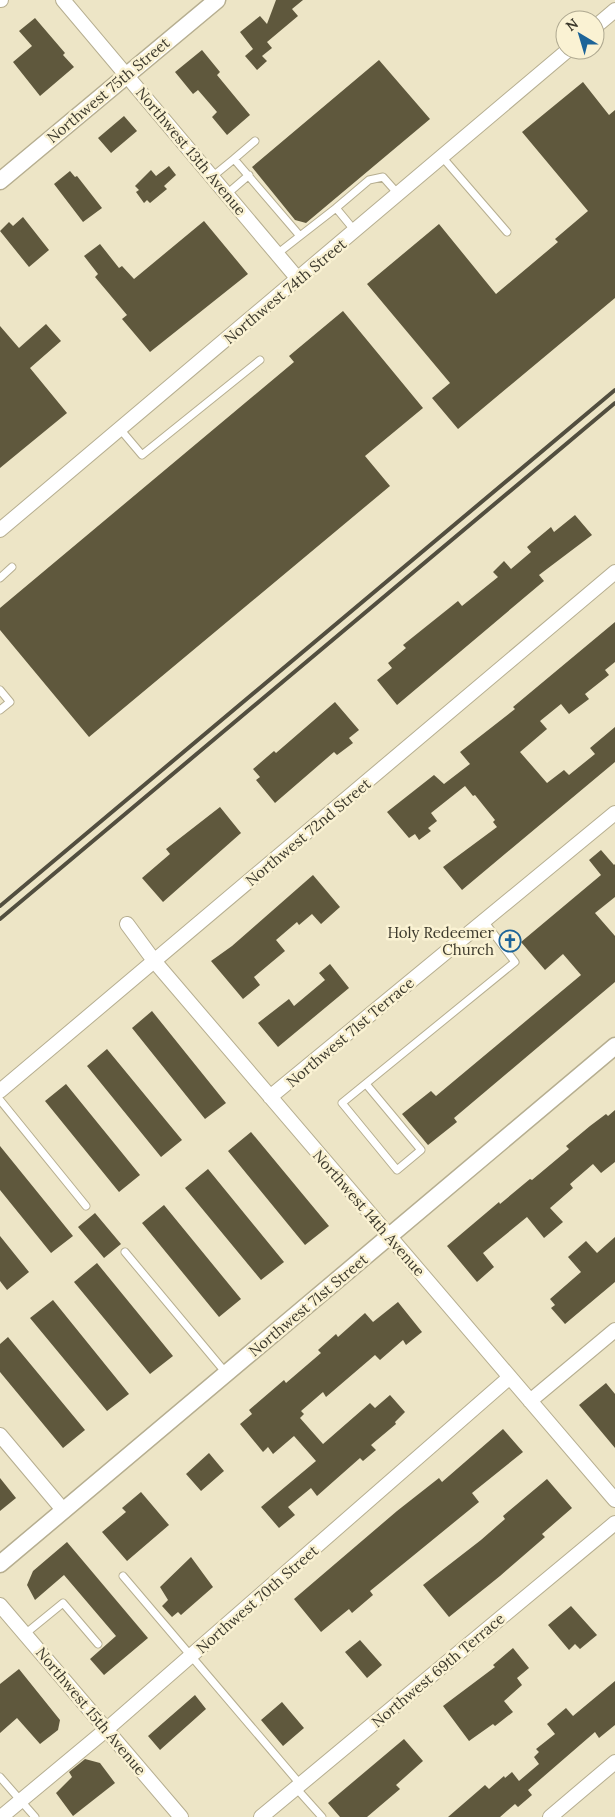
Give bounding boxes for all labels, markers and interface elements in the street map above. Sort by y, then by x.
north arrow [555,10,605,60]
text: N [562,14,582,35]
street label: Northwest 75th Street [43,33,173,147]
street label: Northwest 13th Avenue [132,83,250,219]
street label: Northwest 74th Street [220,234,350,348]
street label: Northwest 72nd Street [242,774,375,890]
place label: Holy Redeemer Church [387,923,495,959]
church icon: Holy Redeemer Church [498,929,522,953]
street label: Northwest 71st Terrace [282,973,418,1091]
street label: Northwest 14th Avenue [309,1146,429,1280]
street label: Northwest 71st Street [245,1250,372,1360]
street label: Northwest 70th Street [192,1541,322,1657]
street label: Northwest 69th Terrace [368,1609,508,1731]
street label: Northwest 15th Avenue [32,1643,150,1779]

